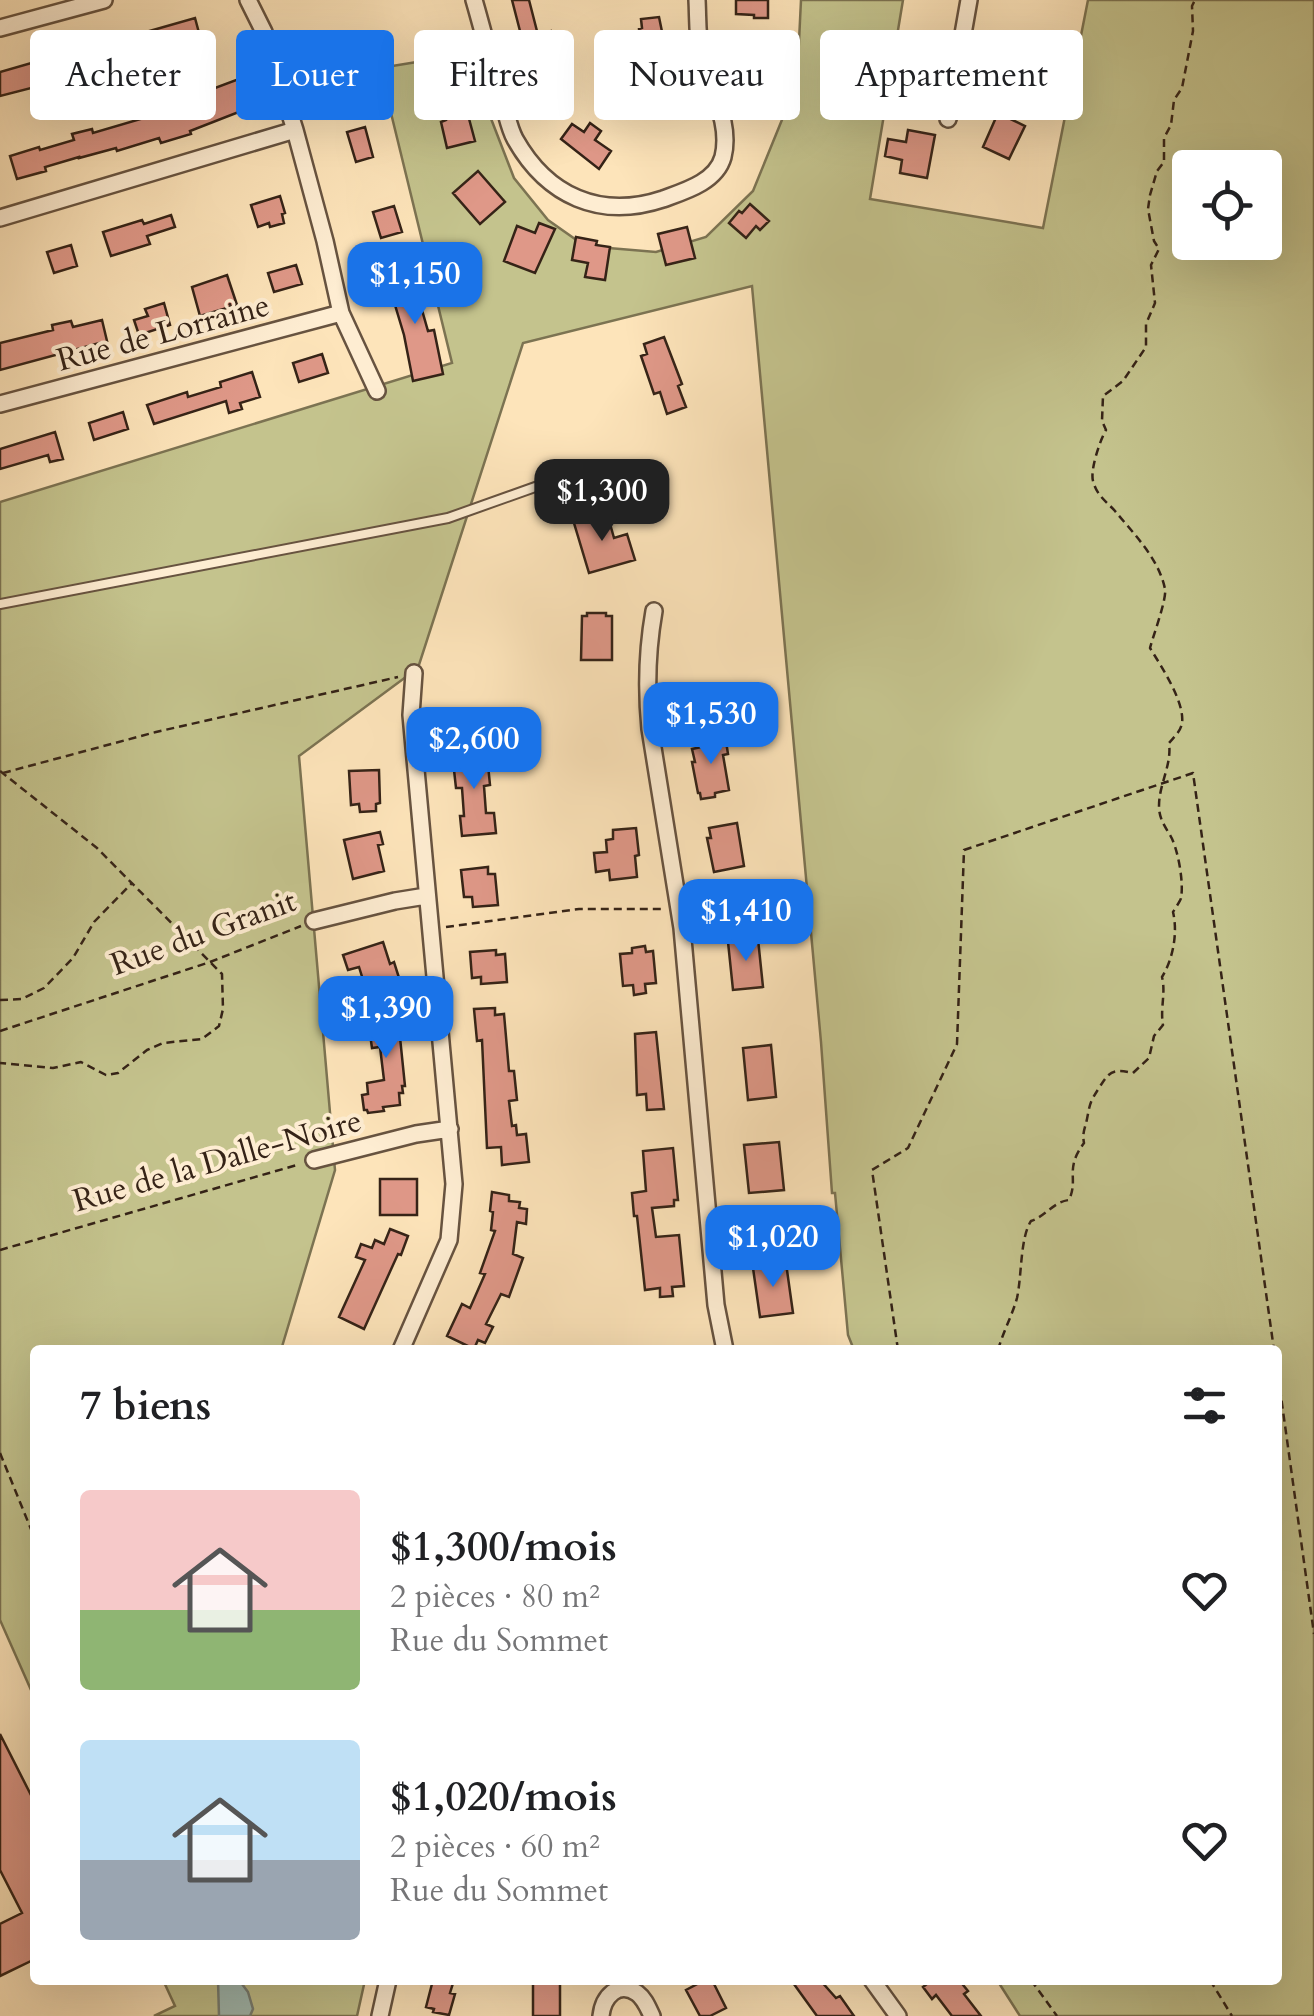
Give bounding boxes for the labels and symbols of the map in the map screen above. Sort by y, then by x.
pin: $1,150 [334,242,496,327]
street label: Rue de Lorraine [52,283,275,383]
pin: $1,300 [521,459,683,544]
pin: $1,530 [630,682,792,767]
pin: $2,600 [393,707,555,792]
street label: Rue du Granit [105,879,302,987]
pin: $1,410 [665,879,827,964]
pin: $1,390 [305,976,467,1061]
street label: Rue de la Dalle-Noire [68,1099,367,1223]
pin: $1,020 [692,1205,854,1290]

